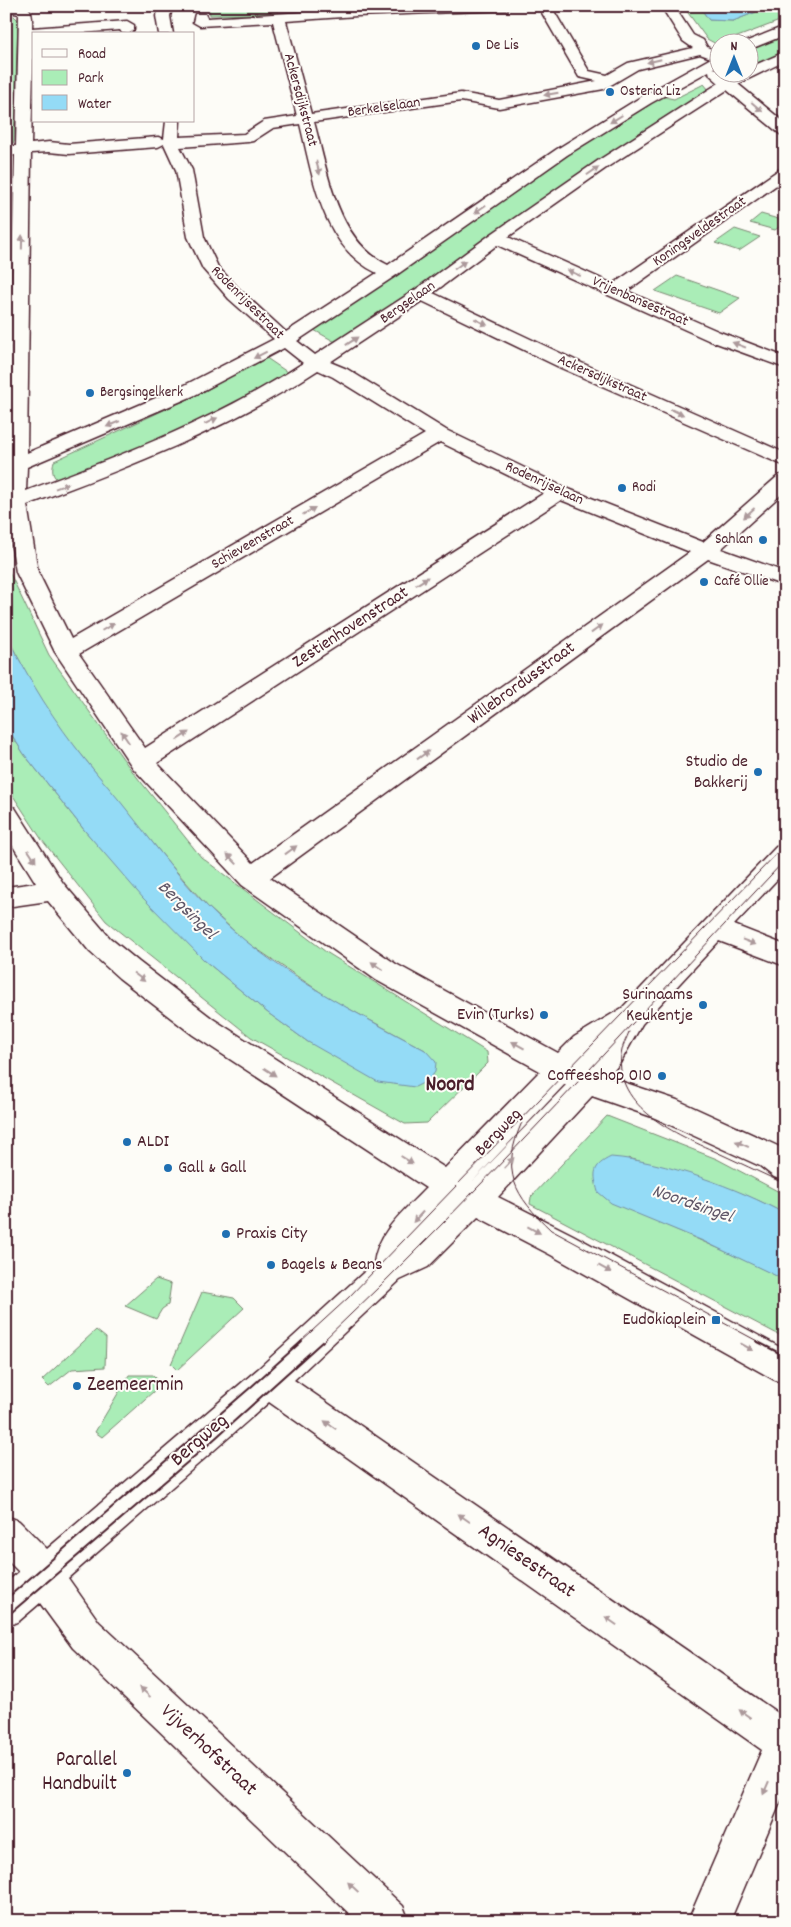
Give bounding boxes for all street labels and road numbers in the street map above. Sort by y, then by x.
street label: Ackersdijkstraat [277,51,323,150]
street label: Berkelselaan [346,92,422,124]
street label: Koningsveldestraat [649,191,752,273]
street label: Rodenrijsestraat [205,261,289,345]
street label: Vrijenbansestraat [588,271,692,333]
street label: Bergselaan [376,276,440,330]
street label: Ackersdijkstraat [554,349,651,409]
street label: Rodenrijselaan [501,456,587,512]
street label: Schieveenstraat [208,510,299,576]
street label: Zestienhovenstraat [288,581,414,675]
street label: Willebrordusstraat [463,636,581,732]
street label: Bergweg [470,1103,528,1163]
street label: Bergweg [164,1407,236,1475]
street label: Agniesestraat [471,1517,581,1607]
street label: Vijverhofstraat [153,1698,264,1804]

